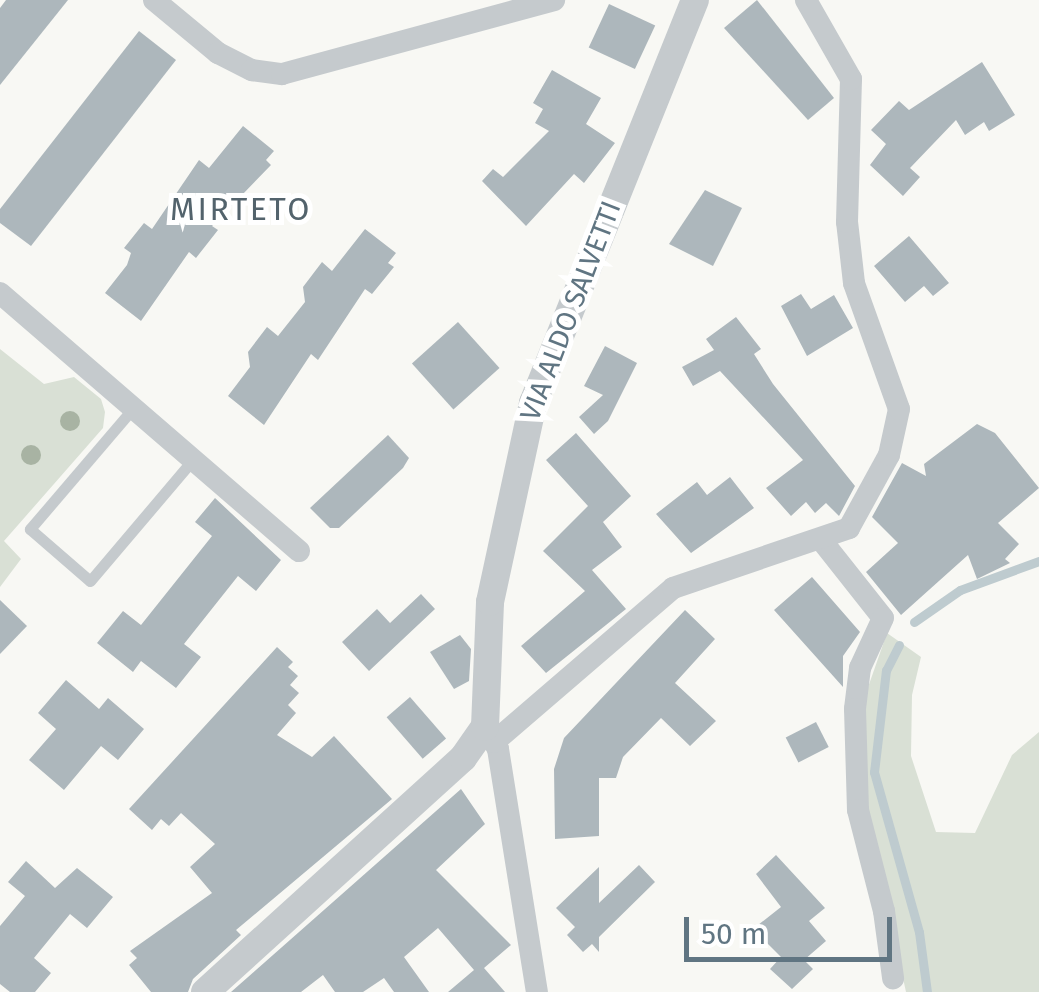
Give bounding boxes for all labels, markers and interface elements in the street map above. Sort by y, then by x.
district label: MIRTETO [170,190,312,228]
street label: VIA ALDO SALVETTI [514,196,628,426]
scale bar [689,897,896,959]
text: 50 m [701,916,766,952]

